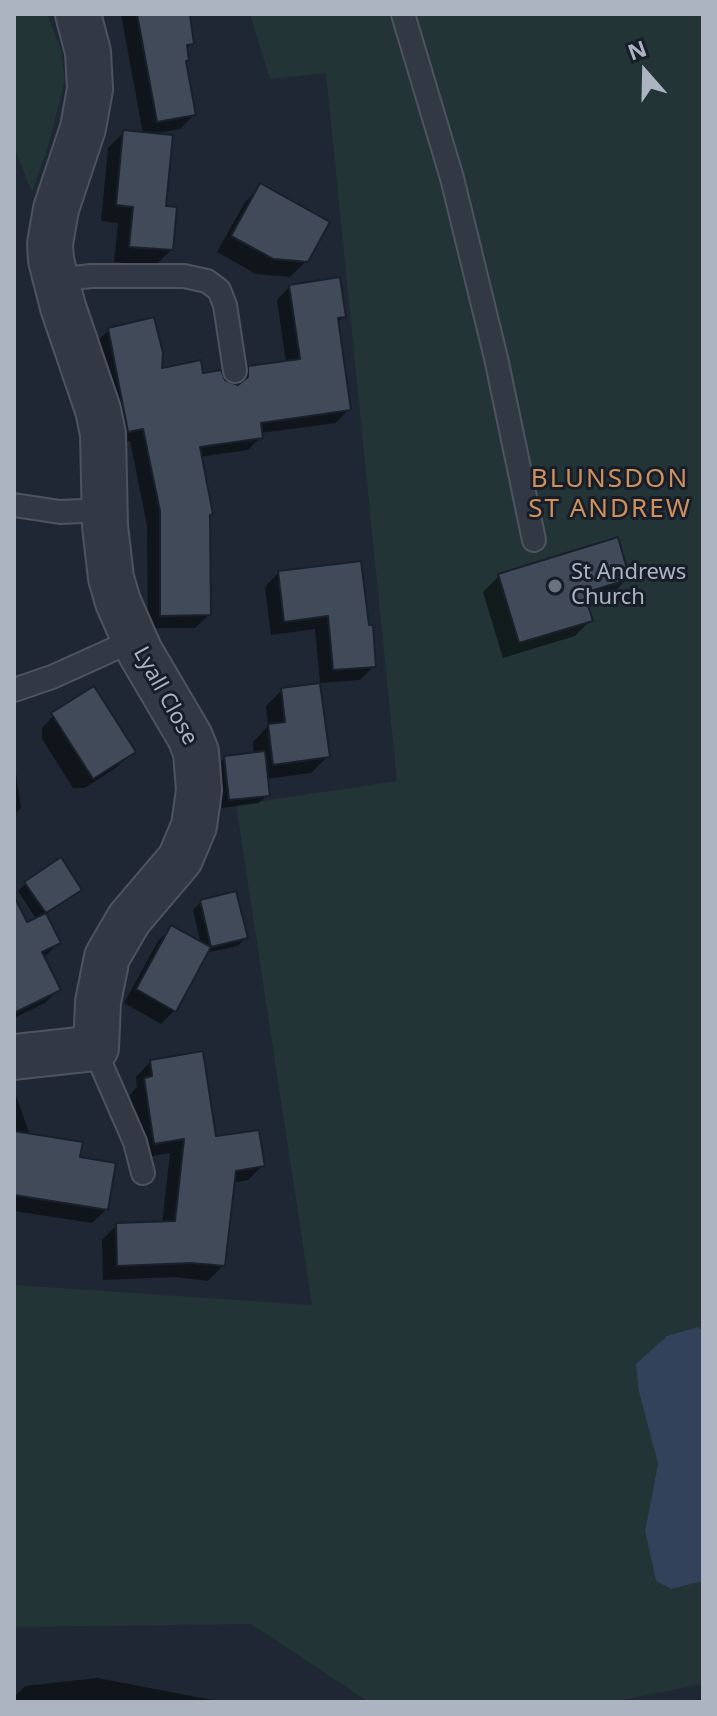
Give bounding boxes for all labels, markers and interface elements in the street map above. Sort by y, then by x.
north arrow [605,32,685,112]
text: N [623,32,650,67]
district label: BLUNSDON ST ANDREW [528,464,692,526]
place label: St Andrews Church [571,560,686,612]
marker: St Andrews Church [546,577,564,595]
street label: Lyall Close [127,642,203,750]

